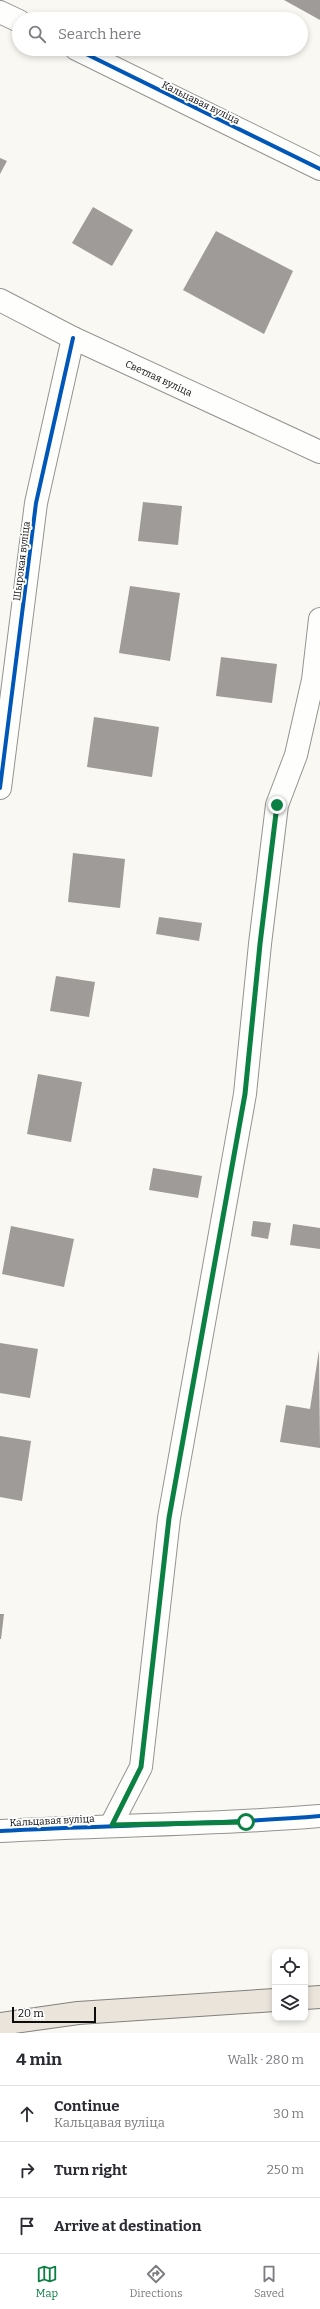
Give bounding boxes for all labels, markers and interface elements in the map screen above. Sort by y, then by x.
search box [12,12,308,56]
icon: search [26,23,48,45]
text: Search here [58,25,141,43]
street label: Кальцавая вуліца [160,79,242,127]
street label: Светлая вуліца [123,358,194,399]
street label: Шырокая вуліца [11,520,33,602]
route end [268,796,286,814]
street label: Кальцавая вуліца [9,1813,95,1829]
route start [237,1813,255,1831]
map controls [272,1949,308,2021]
button: locate [272,1949,308,1985]
button: layers [272,1985,308,2021]
scale bar [12,2005,96,2024]
text: 20 m [18,2007,44,2020]
text: 4 min [16,2049,62,2070]
text: Walk · 280 m [227,2052,304,2067]
text: Continue [54,2097,120,2115]
icon: ahead [16,2103,38,2125]
text: 30 m [273,2106,304,2121]
text: Кальцавая вуліца [54,2115,165,2130]
icon: right [16,2159,38,2181]
text: Turn right [54,2161,127,2179]
text: 250 m [267,2162,304,2177]
icon: arrive [16,2215,38,2237]
text: Arrive at destination [54,2217,201,2235]
tab: Map [36,2263,58,2300]
tab: Directions [130,2263,182,2300]
tab: Saved [254,2263,284,2300]

